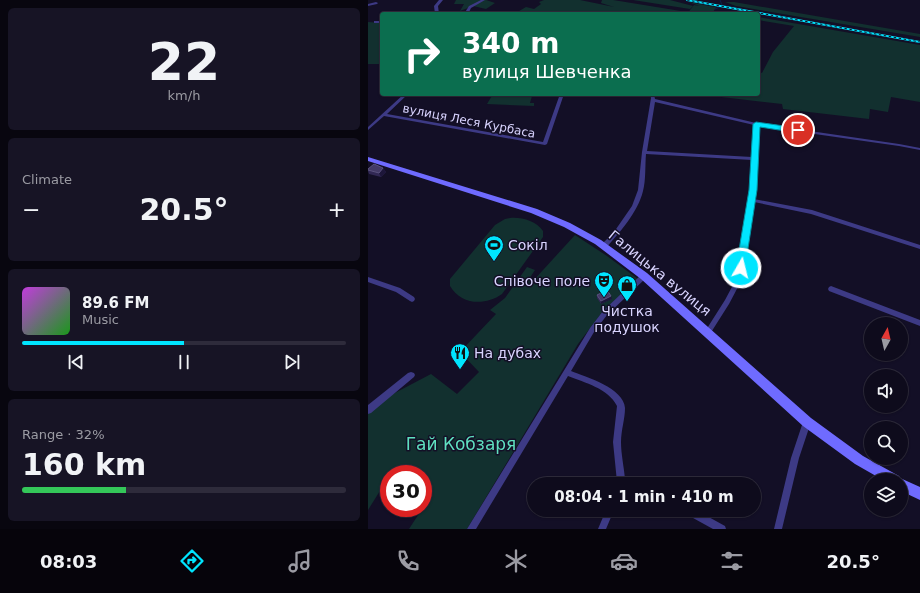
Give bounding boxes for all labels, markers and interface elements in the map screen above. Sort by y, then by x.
text: 340 m [462,27,559,60]
icon: right [396,28,448,80]
text: 22 [148,32,220,92]
text: вулиця Шевченка [462,61,632,82]
text: km/h [168,88,200,103]
street label: вулиця Леся Курбаса [401,101,537,141]
pin [781,113,815,147]
icon: arrive [787,119,809,141]
text: Climate [22,172,72,187]
text: 20.5° [139,192,229,227]
text: − [22,197,40,222]
text: + [328,197,346,222]
street label: Галицька вулиця [606,227,714,319]
sports icon: Сокіл [483,234,505,262]
place label: Сокіл [508,237,548,253]
position arrow [720,247,762,289]
theatre icon: Співоче поле [593,270,615,298]
place label: Співоче поле [494,273,590,289]
shop icon: Чистка подушок [616,274,638,302]
text: 89.6 FM [82,294,149,312]
place label: Чистка подушок [594,303,660,335]
text: Music [82,312,119,327]
north arrow [864,317,908,361]
map controls [864,317,908,517]
restaurant icon: На дубах [449,342,471,370]
place label: На дубах [474,345,541,361]
icon: previous [65,351,87,373]
icon: pause [173,351,195,373]
icon: next [281,351,303,373]
button: sound [864,369,908,413]
button: search [864,421,908,465]
text: Range · 32% [22,427,105,442]
park label: Гай Кобзаря [406,434,516,454]
text: 160 km [22,447,146,482]
speed limit sign: 30 [380,465,432,517]
button: layers [864,473,908,517]
text: 08:04 · 1 min · 410 m [554,488,734,506]
icon: directions [178,547,206,575]
icon: music [286,547,314,575]
icon: phone [394,547,422,575]
icon: climate [502,547,530,575]
icon: car [610,547,638,575]
icon: filters [718,547,746,575]
text: 08:03 [40,551,97,572]
text: 20.5° [826,551,880,572]

